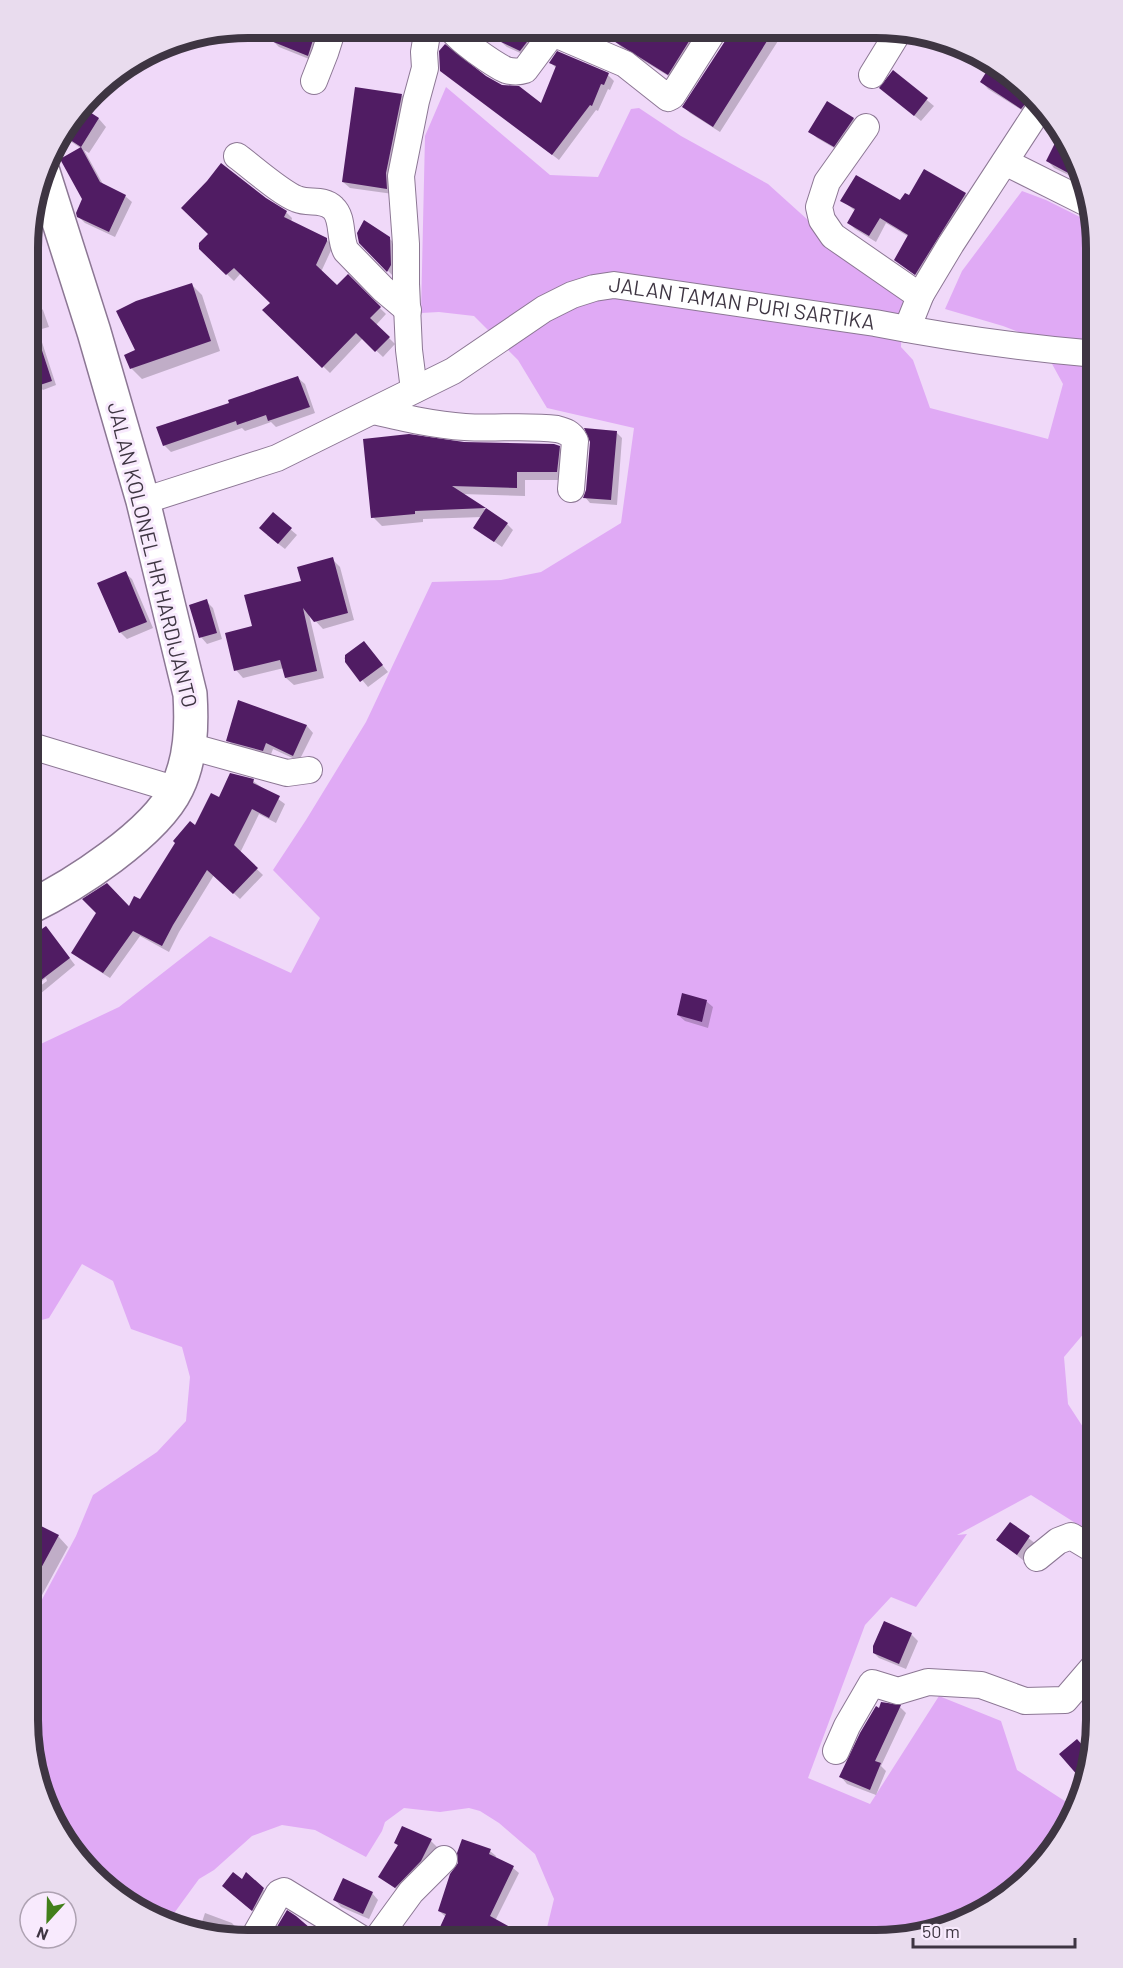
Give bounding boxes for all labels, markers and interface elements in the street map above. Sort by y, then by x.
street label: JALAN TAMAN PURI SARTIKA [607,270,877,334]
street label: JALAN KOLONEL HR HARDIJANTO [103,399,204,710]
north arrow [18,1890,78,1950]
scale bar [913,1911,1075,1949]
text: 50 m [922,1920,960,1942]
text: N [34,1924,51,1945]

